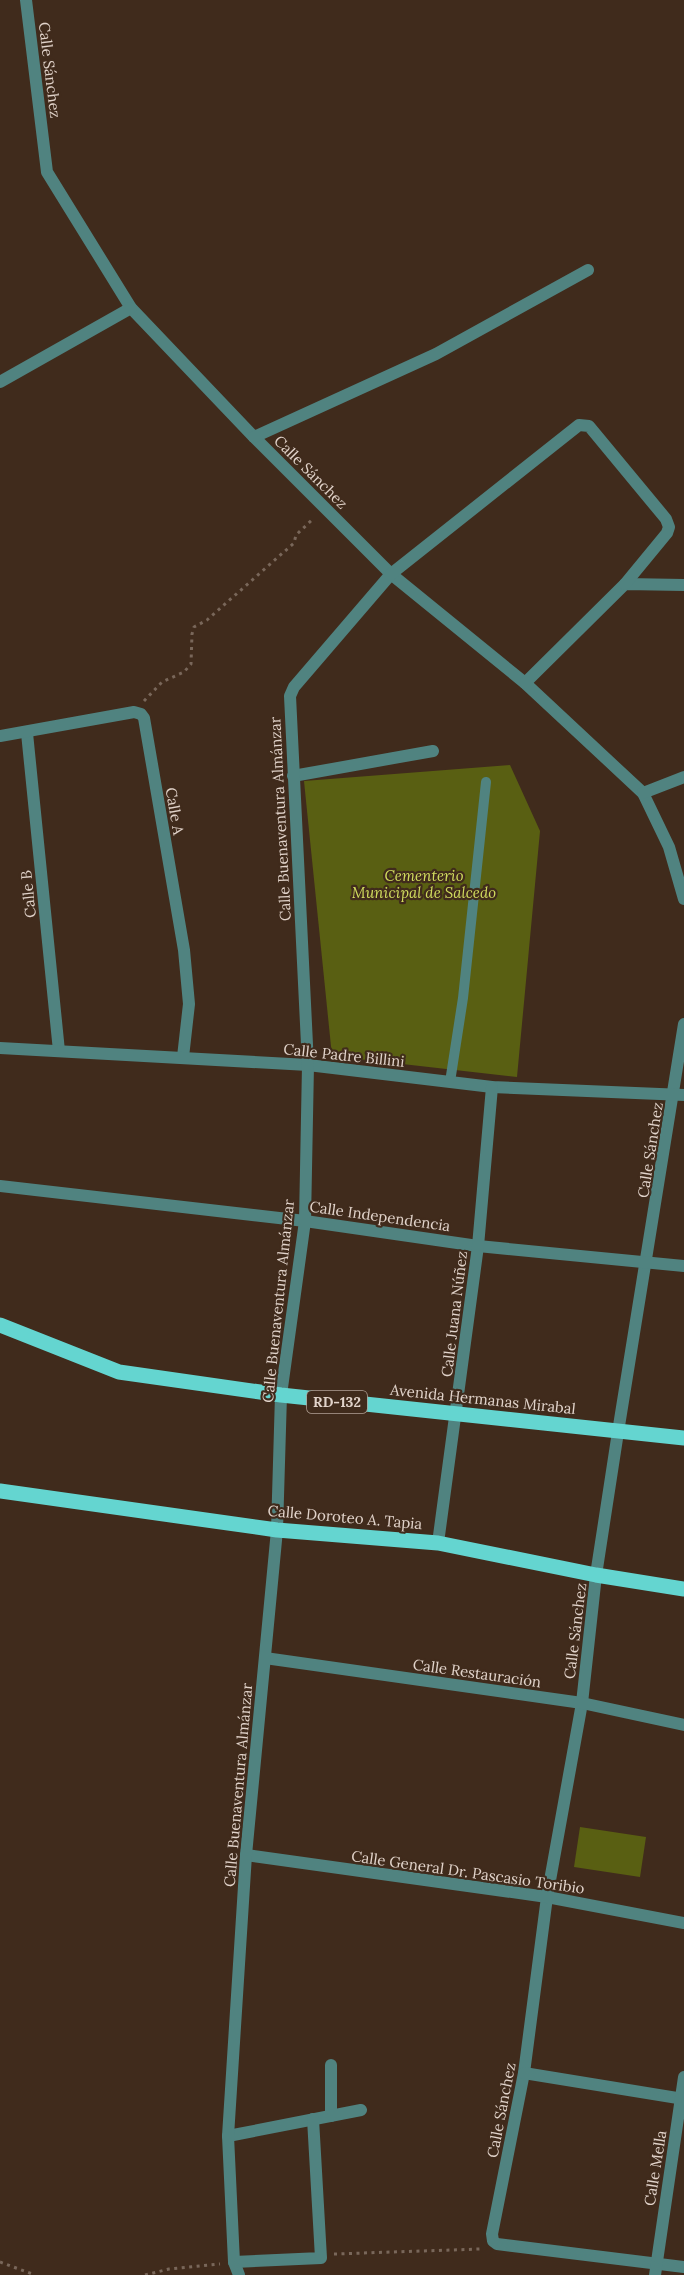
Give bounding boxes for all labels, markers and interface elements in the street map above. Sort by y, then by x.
street label: Calle Sánchez [35,21,65,119]
street label: Calle Sánchez [270,431,352,513]
street label: Calle Buenaventura Almánzar [265,716,295,922]
street label: Calle A [161,786,189,837]
park label: Cementerio Municipal de Salcedo [352,866,496,902]
street label: Calle B [16,869,40,919]
street label: Calle Padre Billini [282,1039,406,1071]
street label: Calle Sánchez [633,1101,667,1199]
street label: Calle Independencia [308,1197,452,1235]
street label: Calle Buenaventura Almánzar [258,1198,298,1404]
street label: Calle Juana Núñez [437,1250,471,1378]
street label: Avenida Hermanas Mirabal [388,1380,577,1418]
road number: RD-132 [307,1391,367,1413]
street label: Calle Doroteo A. Tapia [267,1501,423,1533]
street label: Calle Sánchez [560,1582,590,1680]
street label: Calle Restauración [412,1655,542,1691]
street label: Calle Buenaventura Almánzar [220,1682,256,1888]
street label: Calle General Dr. Pascasio Toribio [350,1846,586,1898]
street label: Calle Sánchez [482,2061,520,2159]
street label: Calle Mella [640,2129,670,2207]

